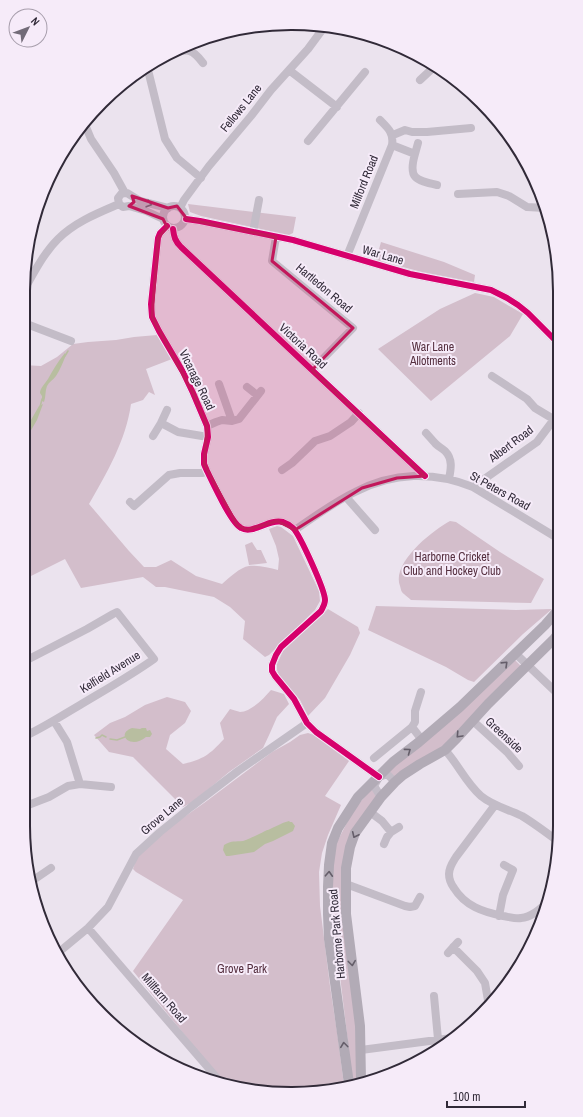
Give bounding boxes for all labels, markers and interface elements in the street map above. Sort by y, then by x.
north arrow [8,8,48,48]
text: N [28,14,43,28]
street label: Fellows Lane [217,81,265,135]
street label: Milford Road [346,153,382,211]
one-way arrow [146,199,153,208]
street label: War Lane [360,241,406,269]
street label: Hartledon Road [292,260,356,316]
street label: Victoria Road [276,320,330,372]
park label: War Lane Allotments [409,339,456,369]
street label: Vicarage Road [175,347,219,413]
street label: Albert Road [485,422,537,467]
street label: St Peters Road [467,468,533,514]
park label: Harborne Cricket Club and Hockey Club [403,549,501,579]
street label: Kelfield Avenue [77,647,143,697]
one-way arrow [500,662,507,669]
street label: Greenside [482,713,526,757]
one-way arrow [457,731,464,738]
one-way arrow [403,749,410,756]
street label: Grove Lane [137,793,187,839]
one-way arrow [352,831,360,839]
one-way arrow [324,871,333,878]
street label: Harborne Park Road [325,888,349,980]
one-way arrow [347,960,356,966]
park label: Grove Park [217,961,267,977]
street label: Millfarm Road [138,970,190,1026]
one-way arrow [340,1042,349,1048]
scale bar [447,1083,525,1109]
text: 100 m [453,1089,480,1105]

